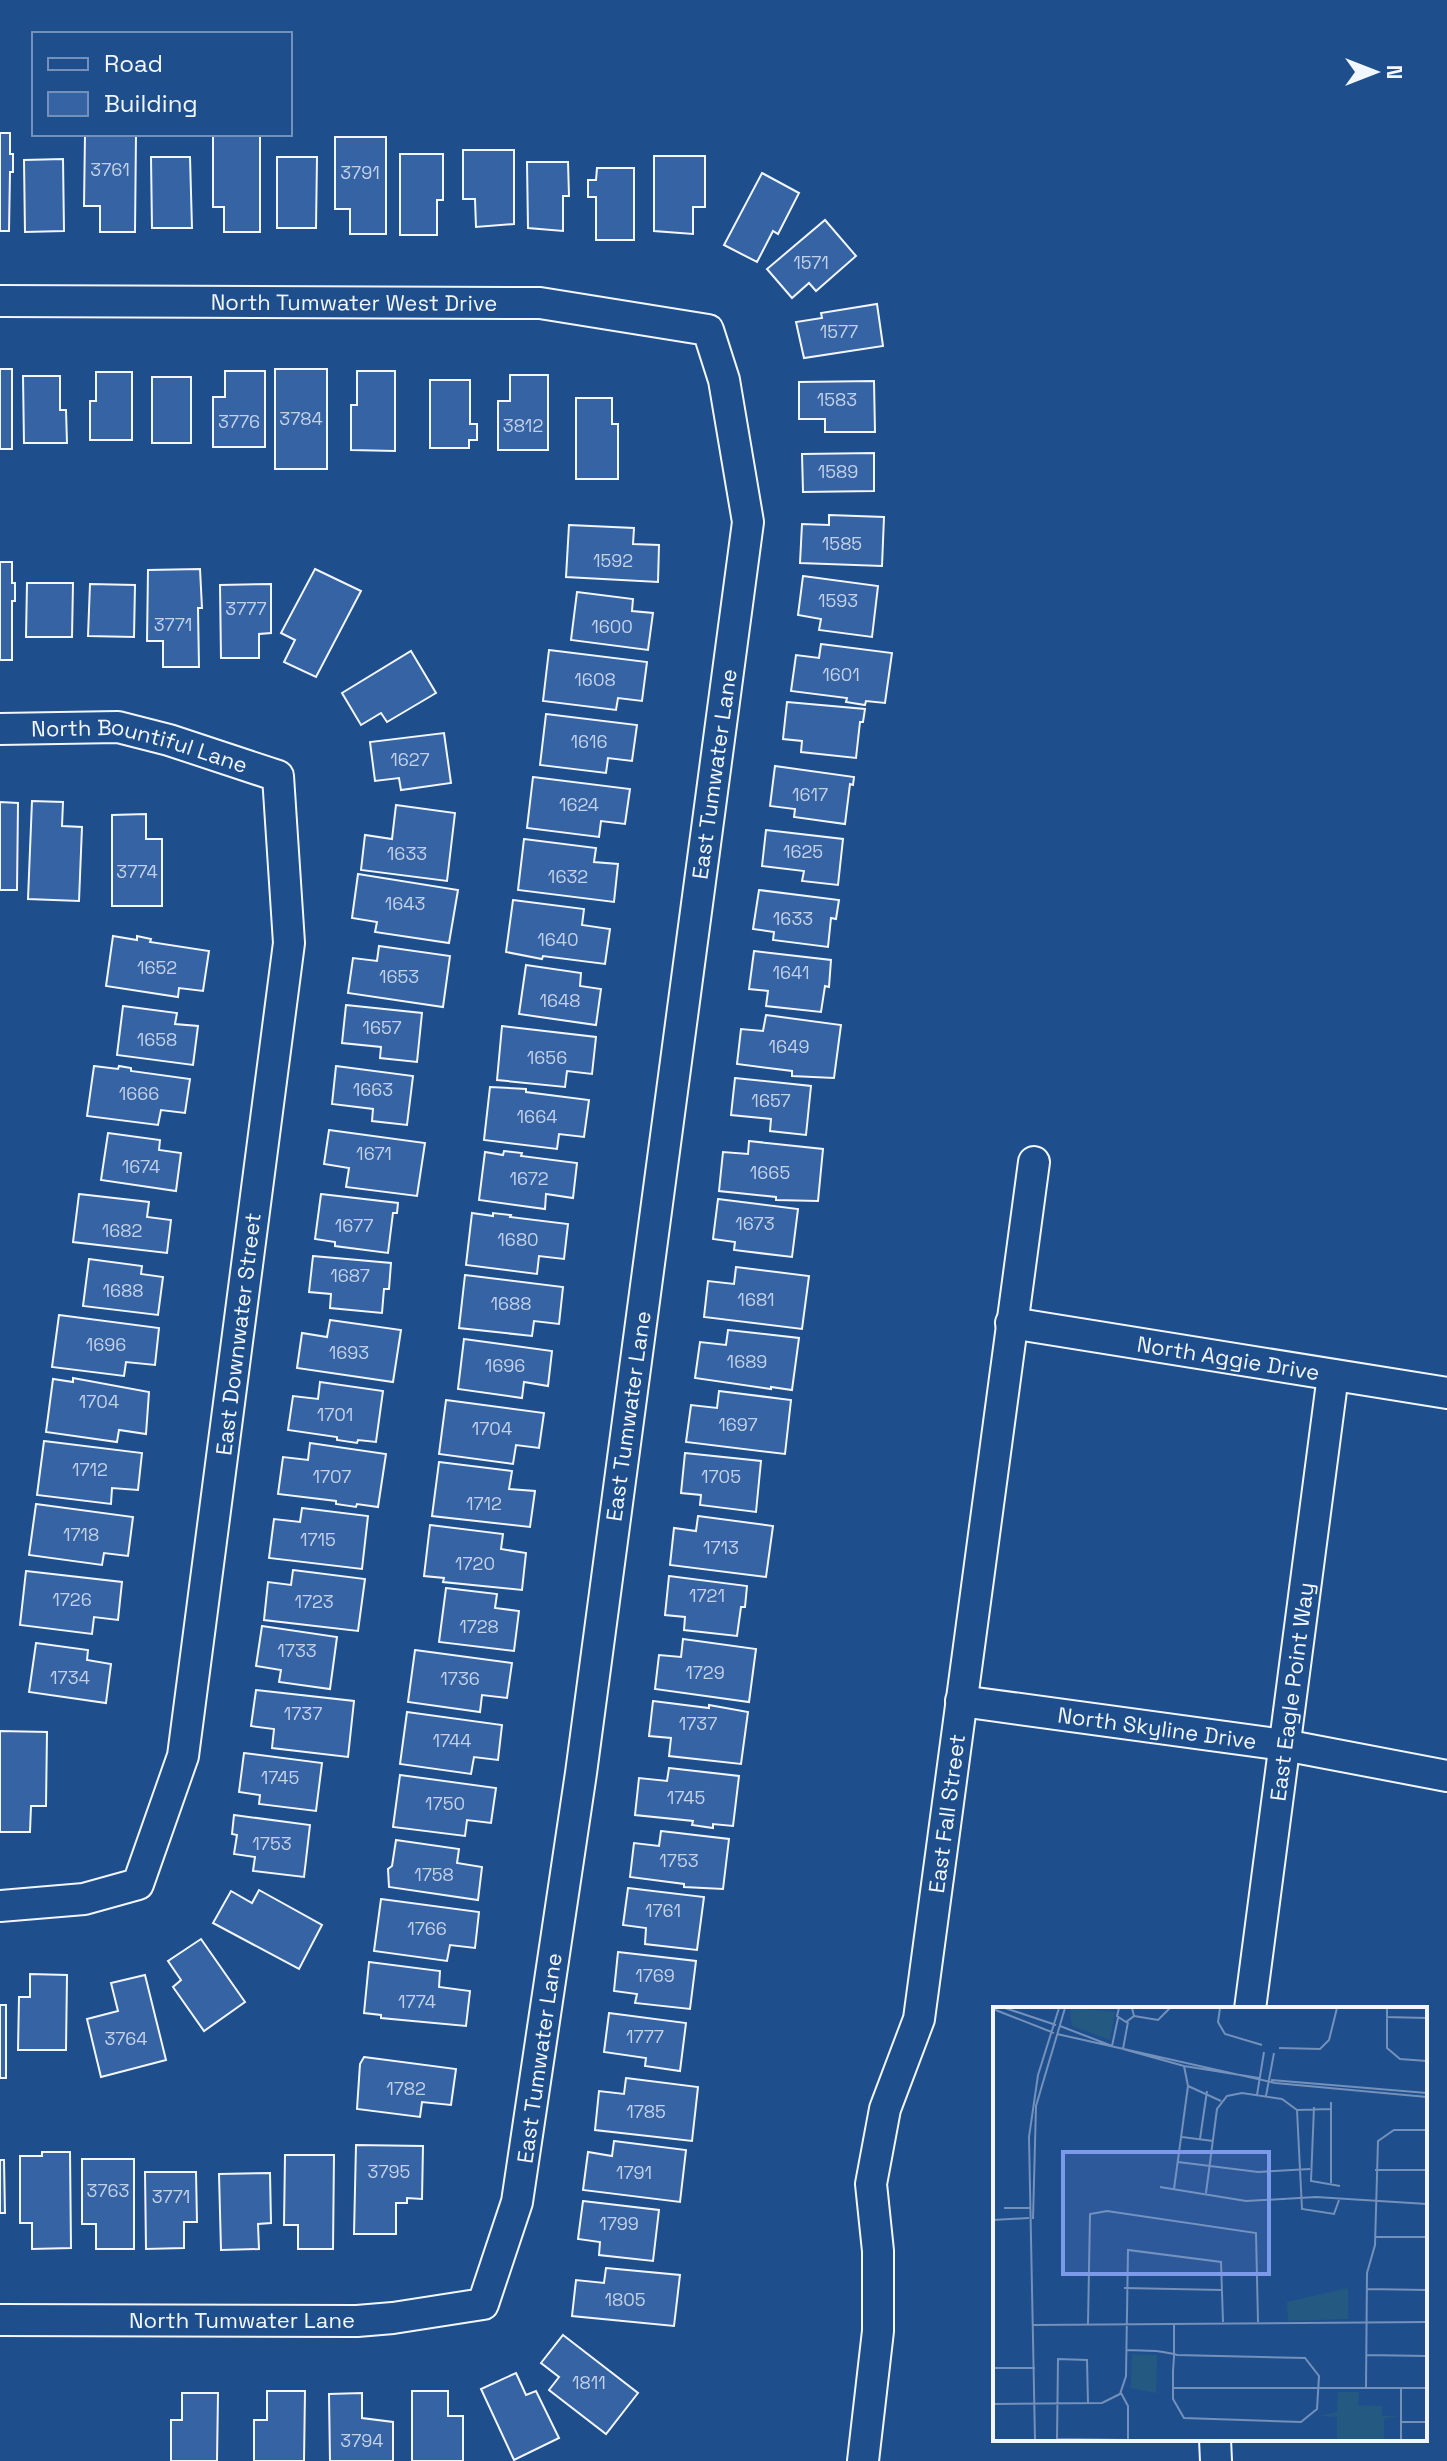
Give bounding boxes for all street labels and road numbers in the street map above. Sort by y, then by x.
street label: North Tumwater West Drive [211,288,497,317]
street label: East Tumwater Lane [685,667,743,881]
street label: North Bountiful Lane [31,712,251,779]
street label: East Downwater Street [209,1211,267,1457]
street label: East Tumwater Lane [599,1309,657,1523]
street label: North Aggie Drive [1135,1329,1321,1386]
street label: East Eagle Point Way [1263,1581,1320,1803]
street label: North Skyline Drive [1056,1700,1258,1755]
street label: East Fall Street [922,1732,971,1895]
street label: East Tumwater Lane [510,1951,568,2165]
street label: North Tumwater Lane [129,2306,355,2334]

